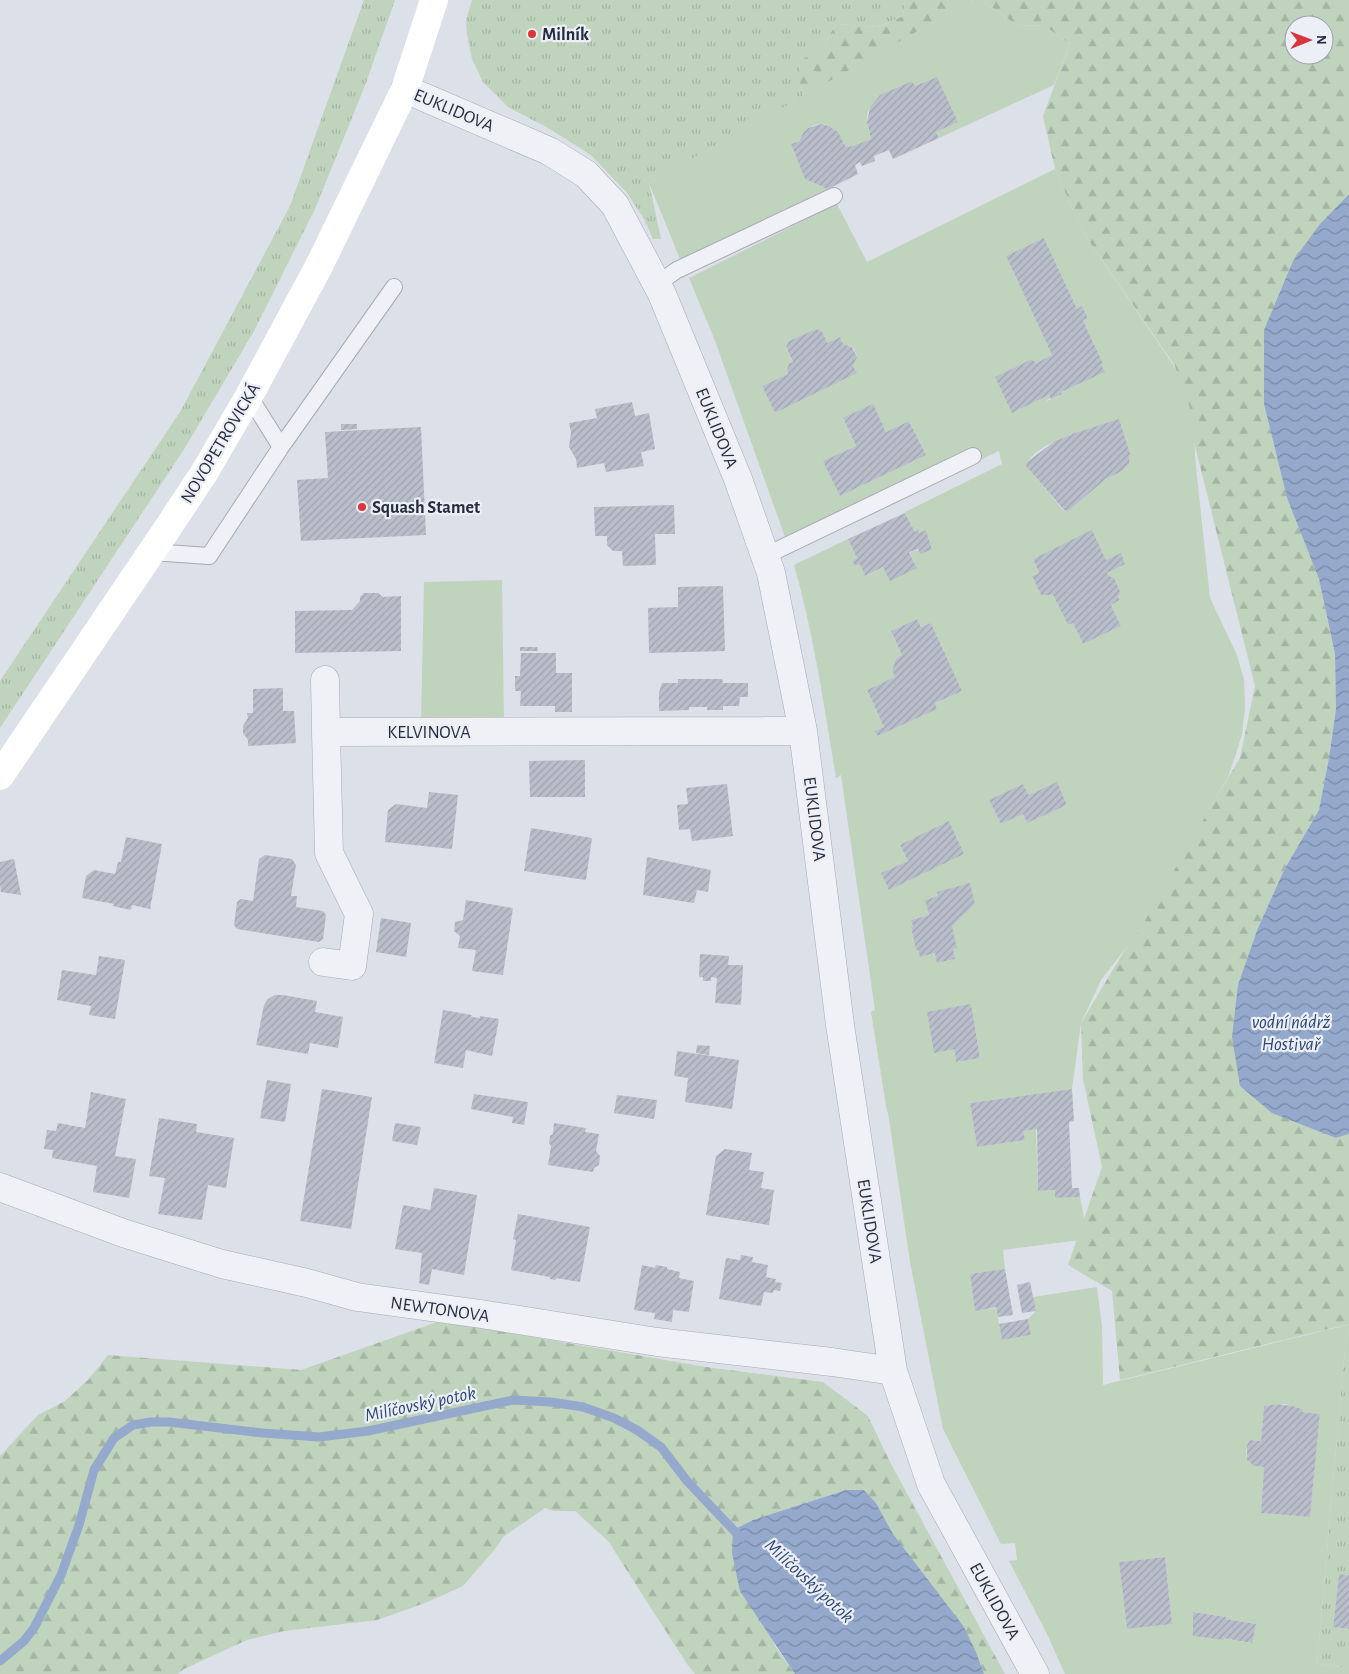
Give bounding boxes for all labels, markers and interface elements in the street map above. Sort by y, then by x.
north arrow [1284,15,1334,65]
place label: Milník [542,26,589,44]
marker: Milník [526,28,538,40]
text: N [1314,35,1328,45]
street label: EUKLIDOVA [411,86,497,136]
street label: NOVOPETROVICKÁ [175,378,264,507]
street label: EUKLIDOVA [692,386,741,472]
place label: Squash Stamet [372,499,480,517]
marker: Squash Stamet [356,501,368,513]
street label: KELVINOVA [387,724,471,742]
street label: EUKLIDOVA [800,776,828,863]
water label: vodní nádrž Hostivař [1252,1013,1331,1054]
street label: EUKLIDOVA [853,1178,885,1265]
street label: NEWTONOVA [389,1294,491,1326]
water label: Milíčovský potok [363,1383,478,1426]
water label: Milíčovský potok [761,1536,857,1627]
street label: EUKLIDOVA [966,1560,1023,1644]

